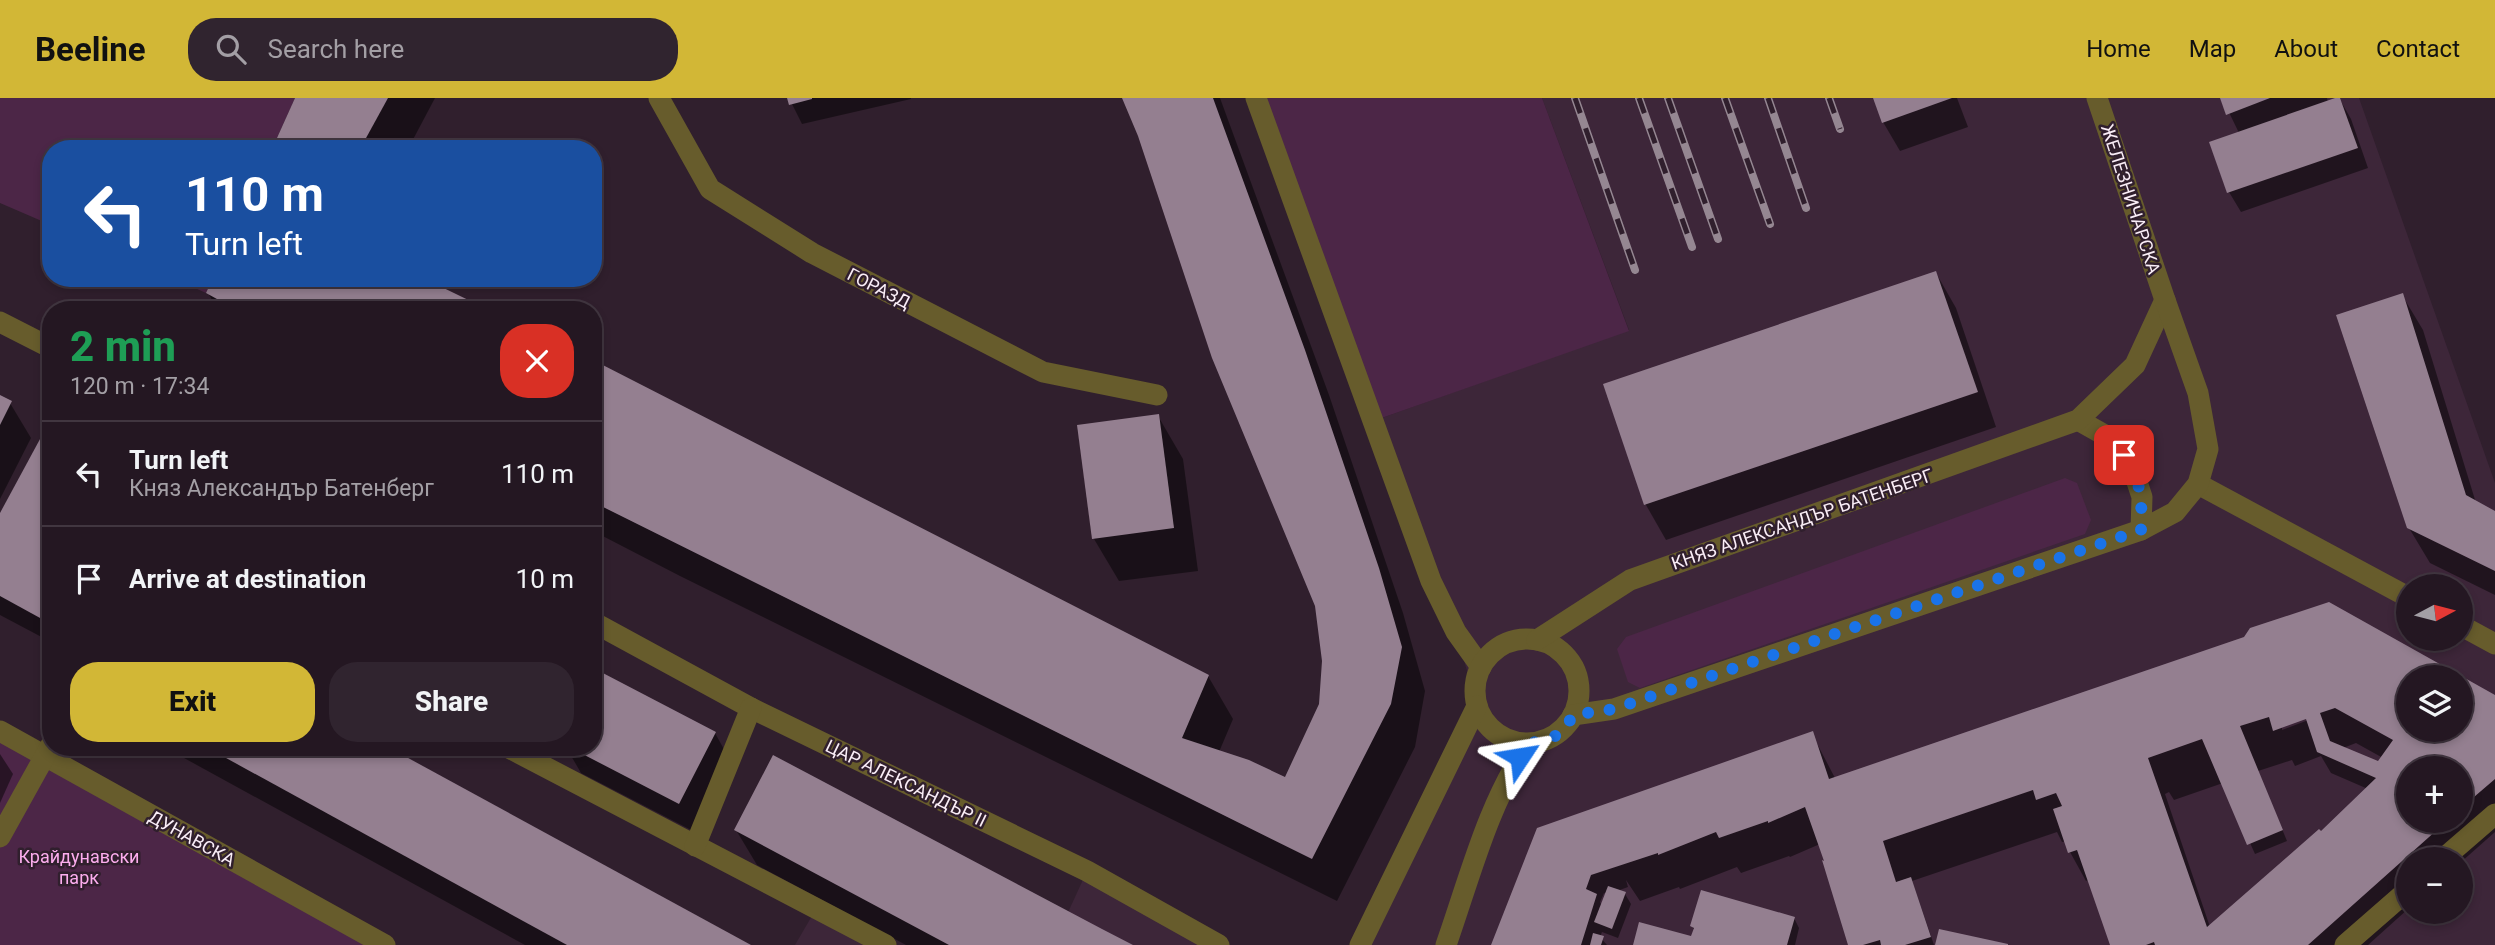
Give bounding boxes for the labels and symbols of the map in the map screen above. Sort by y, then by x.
street label: ЖЕЛЕЗНИЧАРСКА [2097,121,2165,277]
street label: ГОРАЗД [844,263,914,313]
pin [2094,425,2154,485]
street label: КНЯЗ АЛЕКСАНДЪР БАТЕНБЕРГ [1668,464,1936,574]
north arrow [2396,574,2473,651]
position arrow [1483,720,1557,794]
street label: ЦАР АЛЕКСАНДЪР II [822,735,990,831]
street label: ДУНАВСКА [145,806,239,871]
park label: Крайдунавски парк [18,846,140,888]

